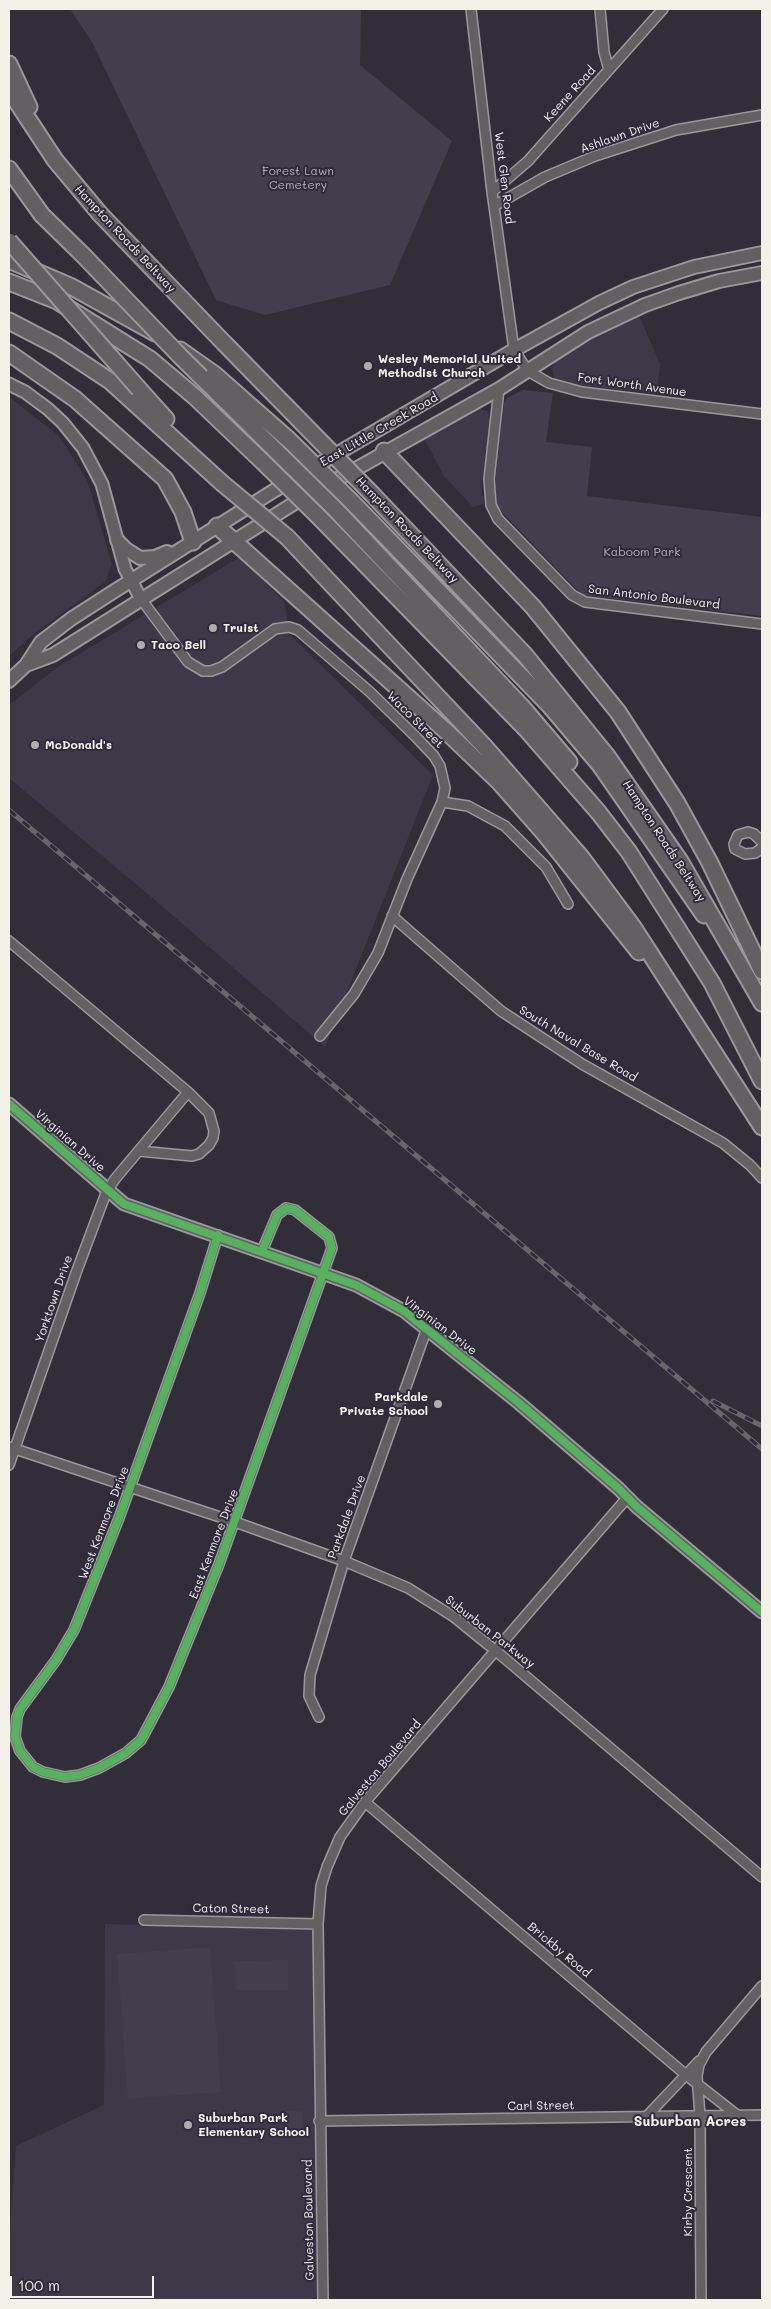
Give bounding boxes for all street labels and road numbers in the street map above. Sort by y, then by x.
street label: Keene Road [541,63,599,125]
street label: Ashlawn Drive [578,116,662,156]
street label: West Glen Road [491,131,517,225]
street label: Hampton Roads Beltway [71,182,179,296]
street label: Fort Worth Avenue [577,370,687,400]
street label: East Little Creek Road [318,390,440,470]
street label: Hampton Roads Beltway [353,474,461,586]
street label: San Antonio Boulevard [587,582,721,612]
street label: Waco Street [384,689,446,751]
street label: Hampton Roads Beltway [619,778,709,904]
street label: South Naval Base Road [516,1003,640,1085]
street label: Virginian Drive [32,1107,108,1175]
street label: Yorktown Drive [32,1254,76,1344]
street label: Virginian Drive [401,1294,479,1358]
street label: West Kenmore Drive [76,1464,132,1582]
street label: Parkdale Drive [325,1473,369,1561]
street label: East Kenmore Drive [186,1487,242,1601]
street label: Suburban Parkway [442,1593,538,1671]
street label: Galveston Boulevard [336,1717,424,1819]
street label: Caton Street [192,1901,270,1917]
street label: Brickby Road [524,1919,594,1981]
street label: Carl Street [507,2098,575,2114]
street label: Kirby Crescent [681,2148,695,2236]
street label: Galveston Boulevard [301,2159,317,2281]

